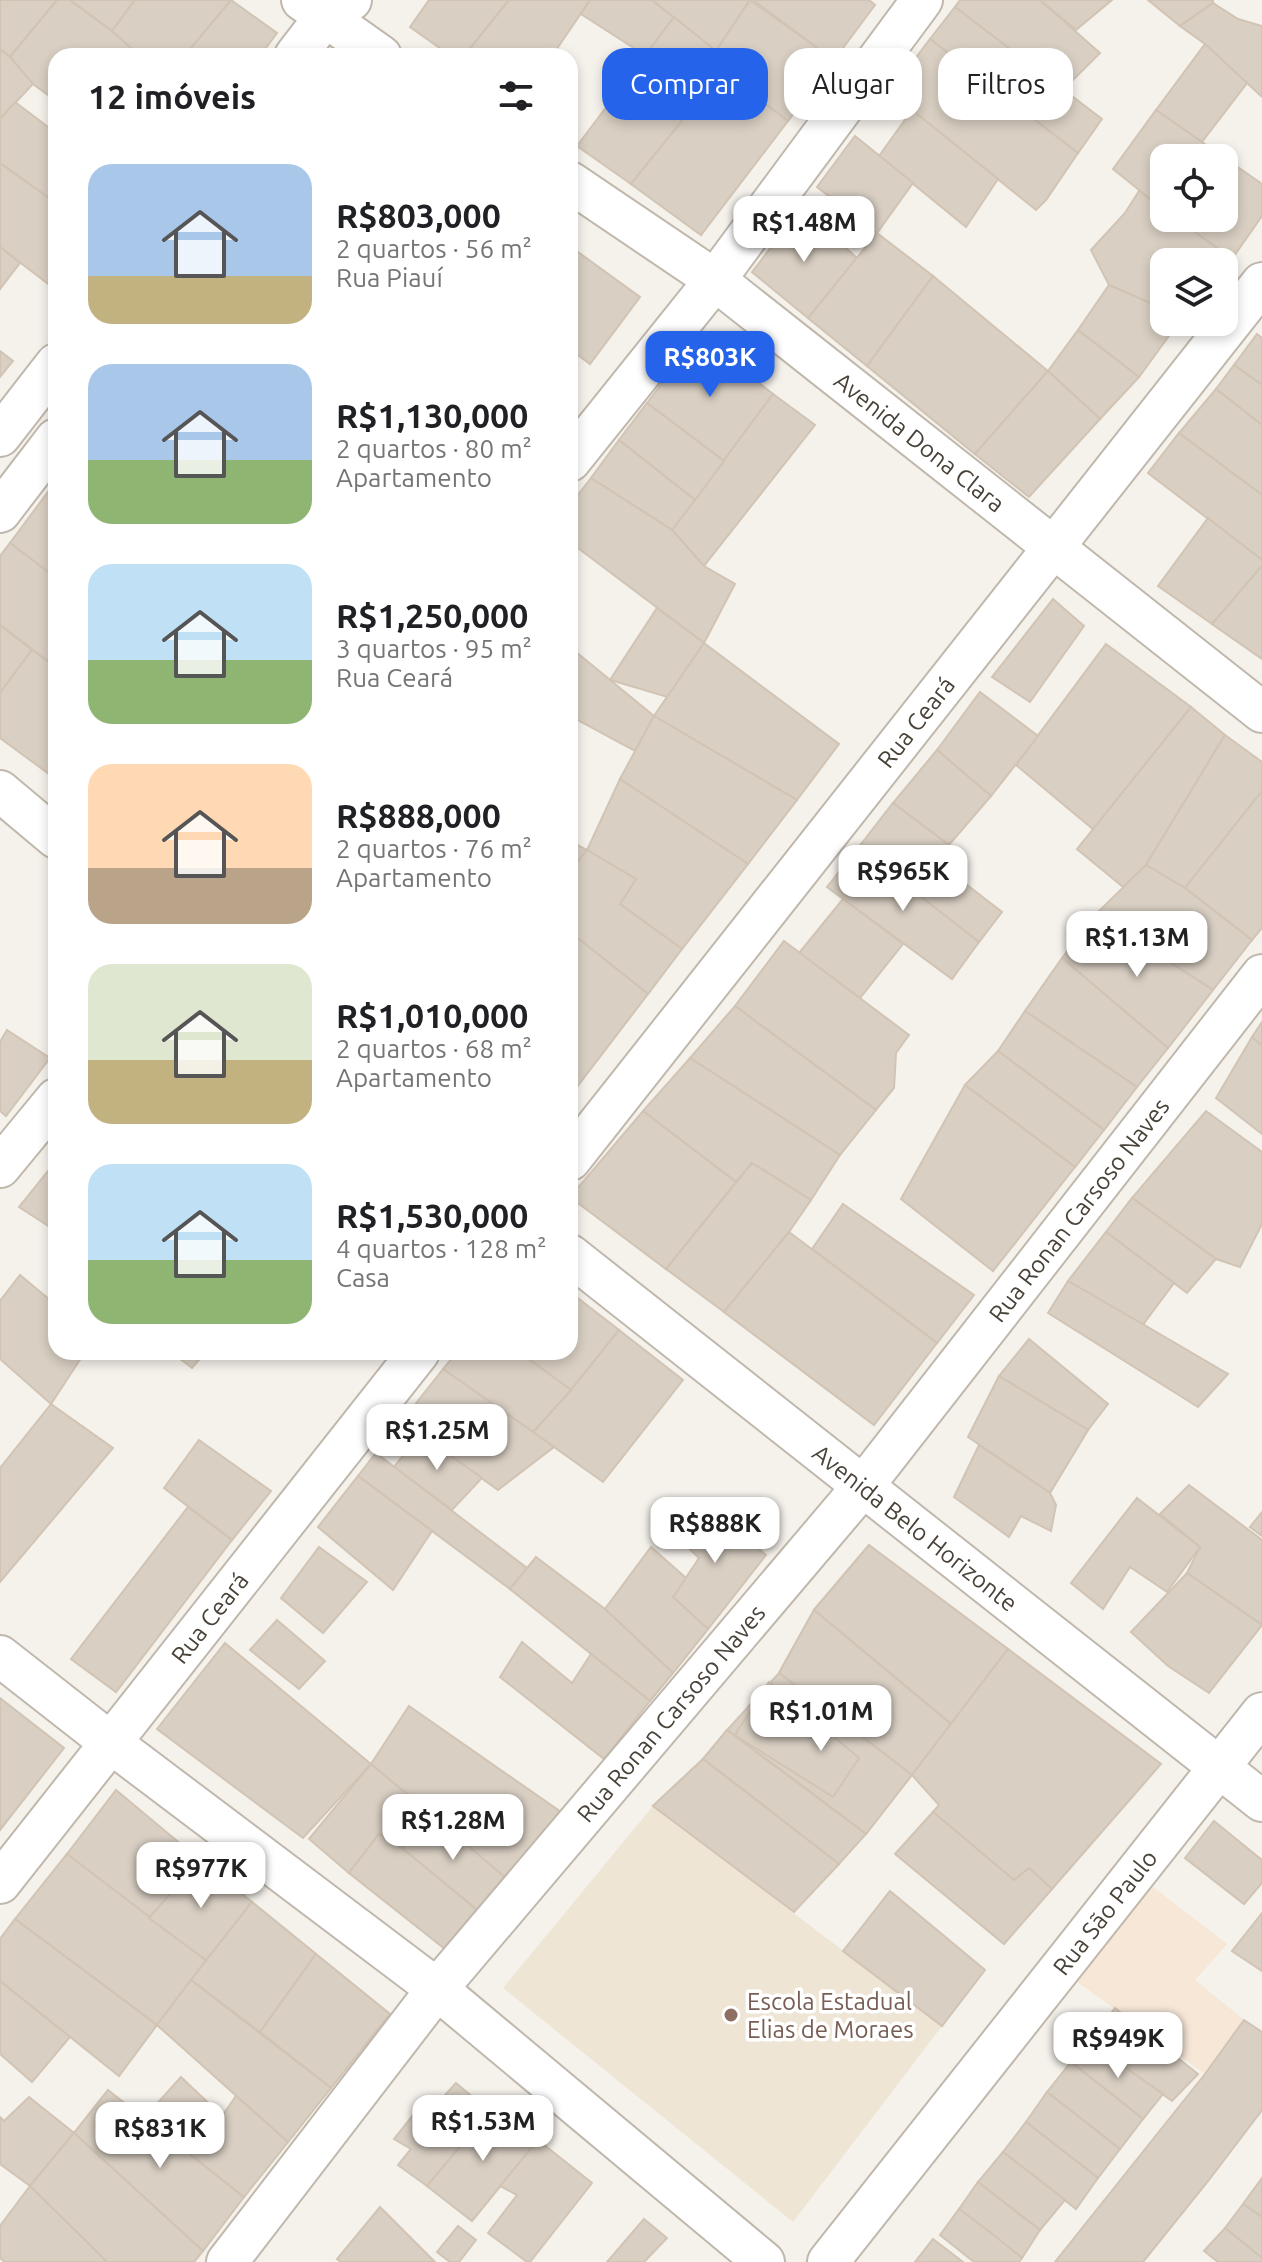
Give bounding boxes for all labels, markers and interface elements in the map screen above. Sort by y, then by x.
chip: Comprar [602,48,768,120]
chip: Alugar [784,48,922,120]
chip: Filtros [938,48,1073,120]
icon: filters [494,74,538,118]
text: 12 imóveis [88,77,256,115]
map controls [1150,144,1238,336]
button: locate [1150,144,1238,232]
icon: home [152,196,248,292]
text: R$803,000 [336,196,501,234]
pin: R$1.48M [730,196,878,264]
text: R$1.48M [751,207,857,236]
text: 2 quartos · 56 m² [336,234,532,263]
button: layers [1150,248,1238,336]
text: Rua Piauí [336,263,443,292]
pin: R$803K [645,331,775,399]
text: R$803K [663,342,757,371]
street label: Avenida Dona Clara [829,366,1010,517]
icon: home [152,396,248,492]
text: R$1,130,000 [336,396,528,434]
text: 2 quartos · 80 m² [336,434,532,463]
text: Apartamento [336,463,492,492]
icon: home [152,596,248,692]
text: R$1,250,000 [336,596,528,634]
text: 3 quartos · 95 m² [336,634,532,663]
text: Rua Ceará [336,663,453,692]
street label: Rua Ceará [872,671,960,773]
icon: home [152,796,248,892]
text: R$888,000 [336,796,501,834]
text: 2 quartos · 76 m² [336,834,532,863]
pin: R$965K [838,845,968,913]
text: R$965K [856,856,950,885]
text: Apartamento [336,863,492,892]
pin: R$1.13M [1063,911,1211,979]
text: R$1.13M [1084,922,1190,951]
icon: home [152,996,248,1092]
text: R$1,010,000 [336,996,528,1034]
text: 2 quartos · 68 m² [336,1034,532,1063]
text: Apartamento [336,1063,492,1092]
street label: Rua Ronan Carsoso Naves [983,1093,1174,1327]
icon: home [152,1196,248,1292]
text: R$1,530,000 [336,1196,528,1234]
text: 4 quartos · 128 m² [336,1234,547,1263]
text: Casa [336,1263,390,1292]
pin: R$1.25M [363,1404,511,1472]
text: R$1.25M [384,1415,490,1444]
street label: Avenida Belo Horizonte [808,1439,1023,1616]
pin: R$888K [650,1497,780,1565]
text: R$888K [668,1508,762,1537]
street label: Rua Ceará [165,1567,253,1669]
street label: Rua Ronan Carsoso Naves [571,1599,770,1827]
pin: R$1.01M [747,1685,895,1753]
text: R$1.01M [768,1696,874,1725]
pin: R$1.28M [379,1794,527,1862]
text: R$1.28M [400,1805,506,1834]
pin: R$977K [136,1842,266,1910]
street label: Rua São Paulo [1047,1844,1162,1980]
text: R$977K [154,1853,248,1882]
place label: Escola Estadual Elias de Moraes [747,1988,914,2043]
marker: Escola Estadual Elias de Moraes [722,2006,740,2024]
pin: R$949K [1053,2012,1183,2080]
text: R$949K [1071,2023,1165,2052]
pin: R$1.53M [409,2095,557,2163]
pin: R$831K [95,2102,225,2170]
text: R$1.53M [430,2106,536,2135]
text: R$831K [113,2113,207,2142]

